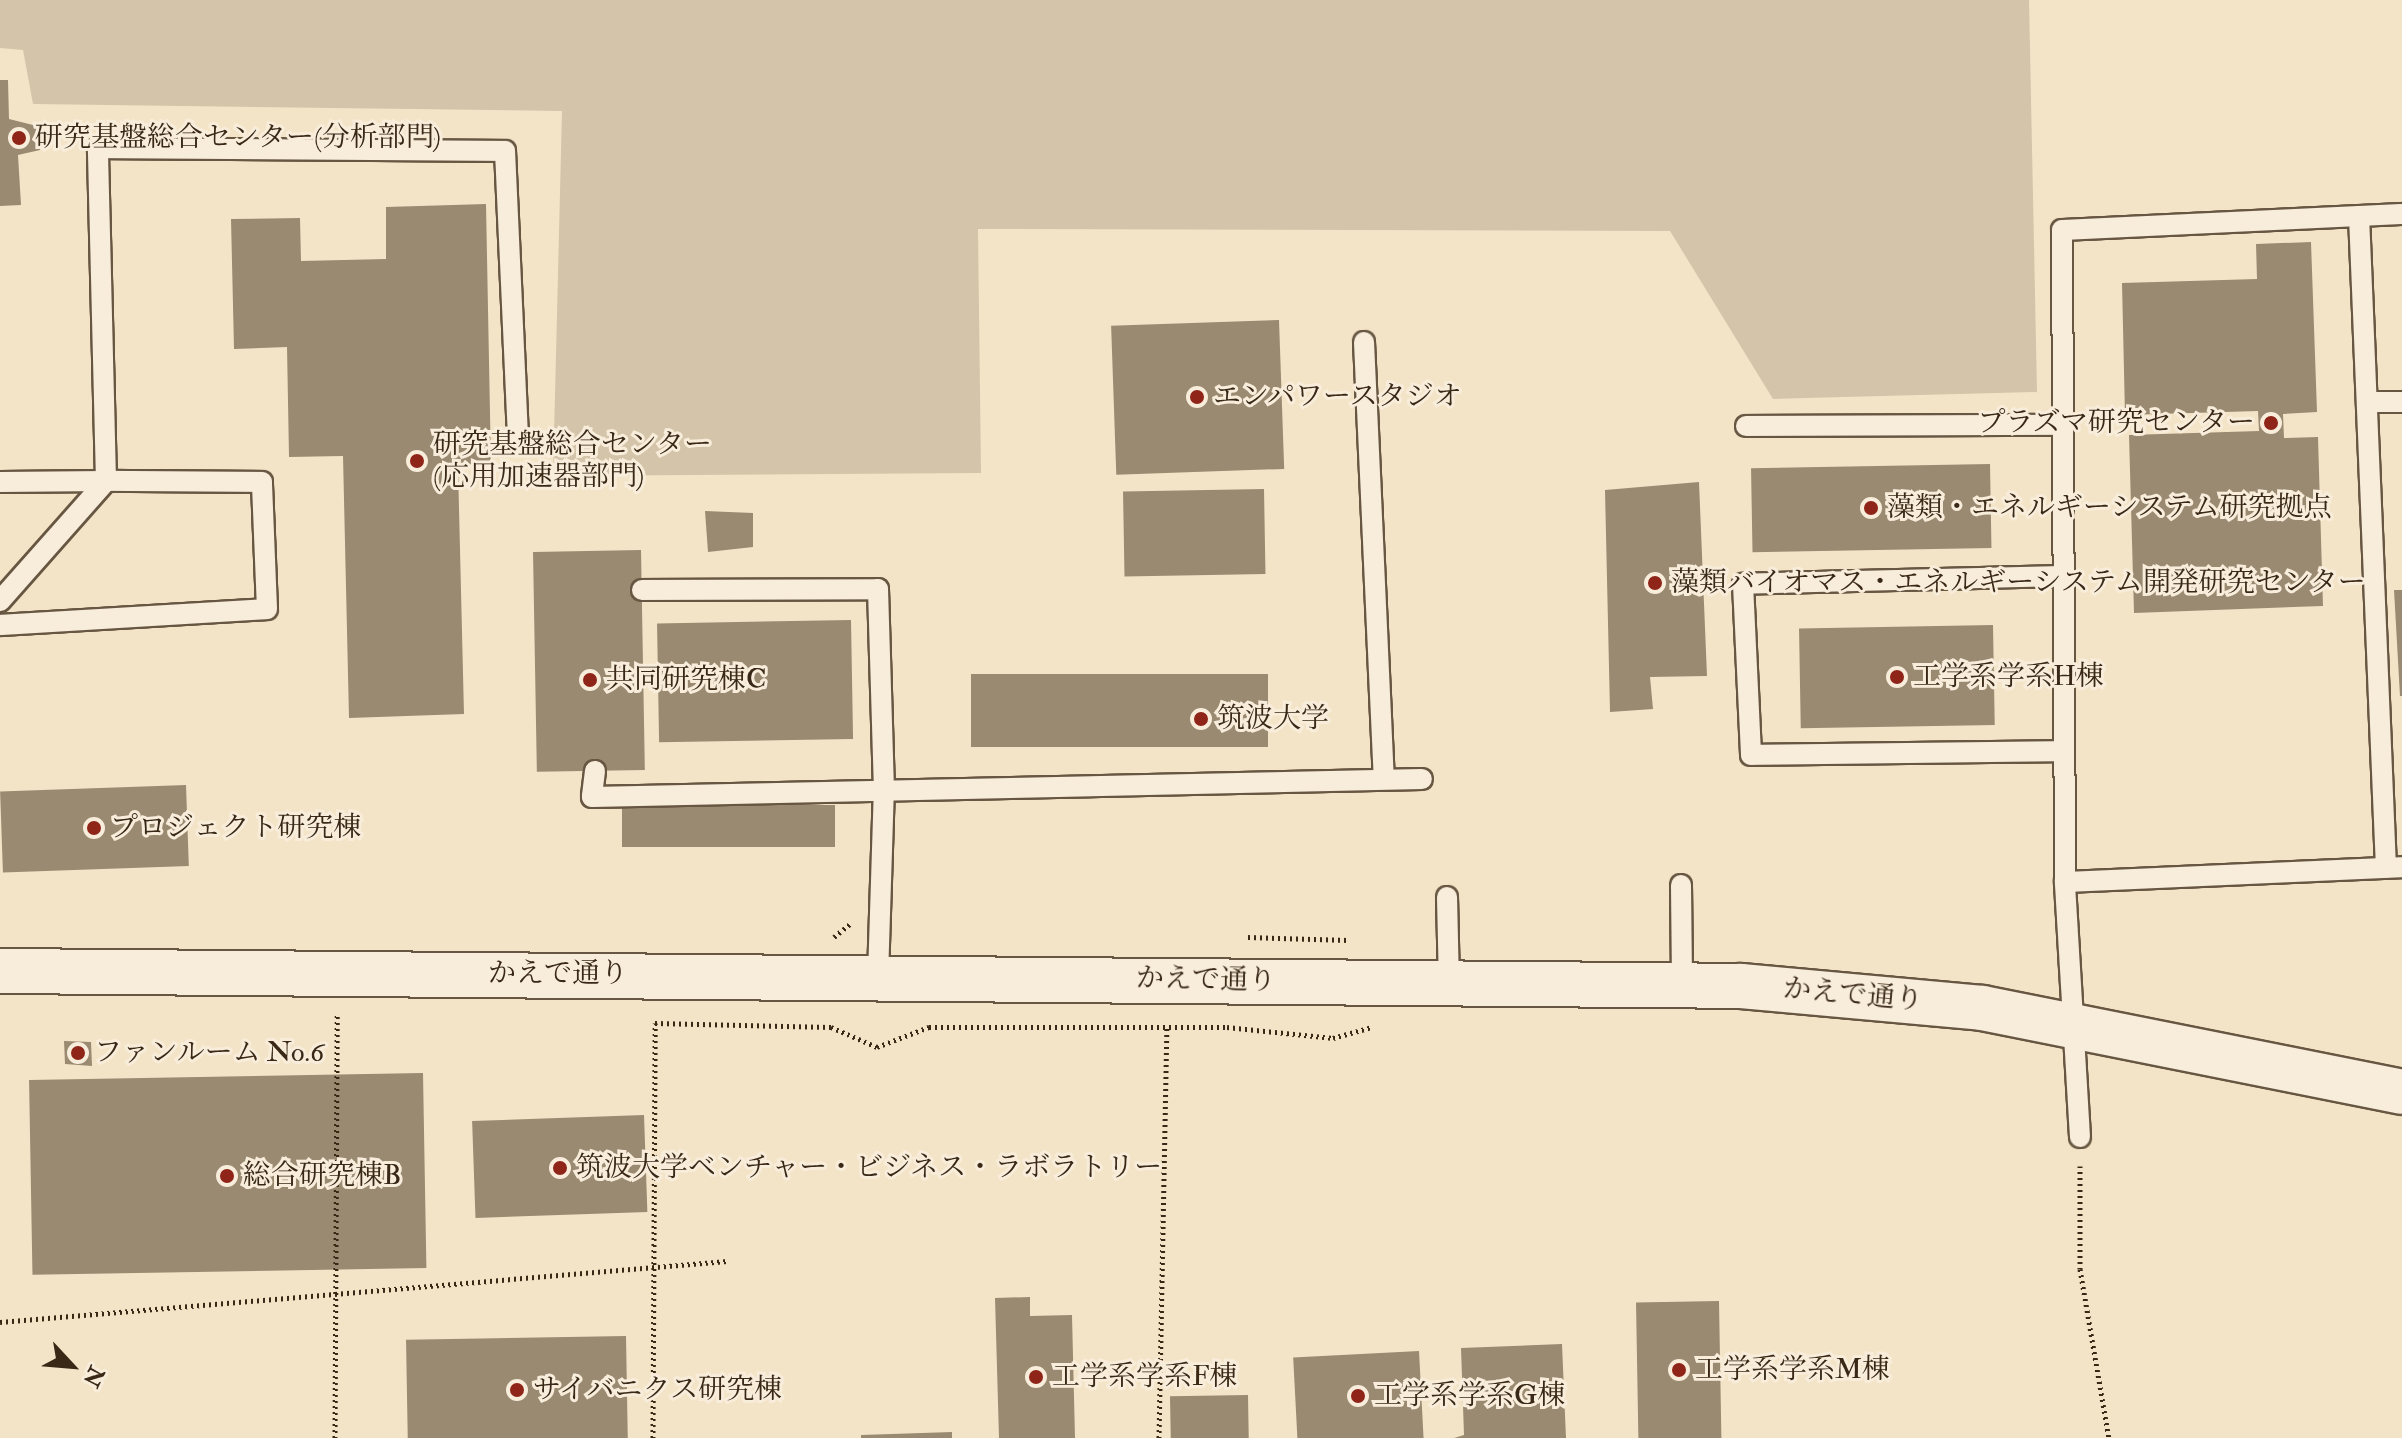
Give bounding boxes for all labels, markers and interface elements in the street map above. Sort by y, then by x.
place label: 研究基盤総合センター(分析部門) [35,121,442,155]
marker: 研究基盤総合センター(分析部門) [10,129,28,147]
place label: エンパワースタジオ [1213,380,1465,414]
marker: エンパワースタジオ [1188,388,1206,406]
place label: プラズマ研究センター [1975,406,2255,440]
marker: プラズマ研究センター [2262,414,2280,432]
place label: 研究基盤総合センター (応用加速器部門) [433,428,713,494]
marker: 研究基盤総合センター (応用加速器部門) [408,452,426,470]
place label: 藻類・エネルギーシステム研究拠点 [1887,491,2335,525]
marker: 藻類・エネルギーシステム研究拠点 [1862,499,1880,517]
place label: 藻類バイオマス・エネルギーシステム開発研究センター [1671,566,2371,600]
marker: 藻類バイオマス・エネルギーシステム開発研究センター [1646,574,1664,592]
place label: 工学系学系H棟 [1913,660,2104,694]
place label: 共同研究棟C [606,663,767,697]
marker: 工学系学系H棟 [1888,668,1906,686]
marker: 共同研究棟C [581,671,599,689]
place label: 筑波大学 [1217,702,1329,736]
marker: 筑波大学 [1192,710,1210,728]
place label: プロジェクト研究棟 [110,811,362,845]
marker: プロジェクト研究棟 [85,819,103,837]
street label: かえで通り [488,957,628,991]
street label: かえで通り [1136,962,1276,998]
street label: かえで通り [1782,972,1924,1018]
place label: ファンルーム No.6 [94,1036,325,1070]
marker: ファンルーム No.6 [69,1044,87,1062]
place label: 筑波大学ベンチャー・ビジネス・ラボラトリー [576,1151,1164,1185]
place label: 総合研究棟B [243,1159,401,1193]
marker: 筑波大学ベンチャー・ビジネス・ラボラトリー [551,1159,569,1177]
marker: 総合研究棟B [218,1167,236,1185]
north arrow [32,1326,112,1406]
place label: 工学系学系M棟 [1695,1353,1890,1387]
place label: 工学系学系F棟 [1052,1360,1238,1394]
marker: 工学系学系M棟 [1670,1361,1688,1379]
text: N [77,1362,110,1392]
marker: 工学系学系F棟 [1027,1368,1045,1386]
place label: サイバニクス研究棟 [533,1373,785,1407]
place label: 工学系学系G棟 [1374,1379,1566,1413]
marker: サイバニクス研究棟 [508,1381,526,1399]
marker: 工学系学系G棟 [1349,1387,1367,1405]

